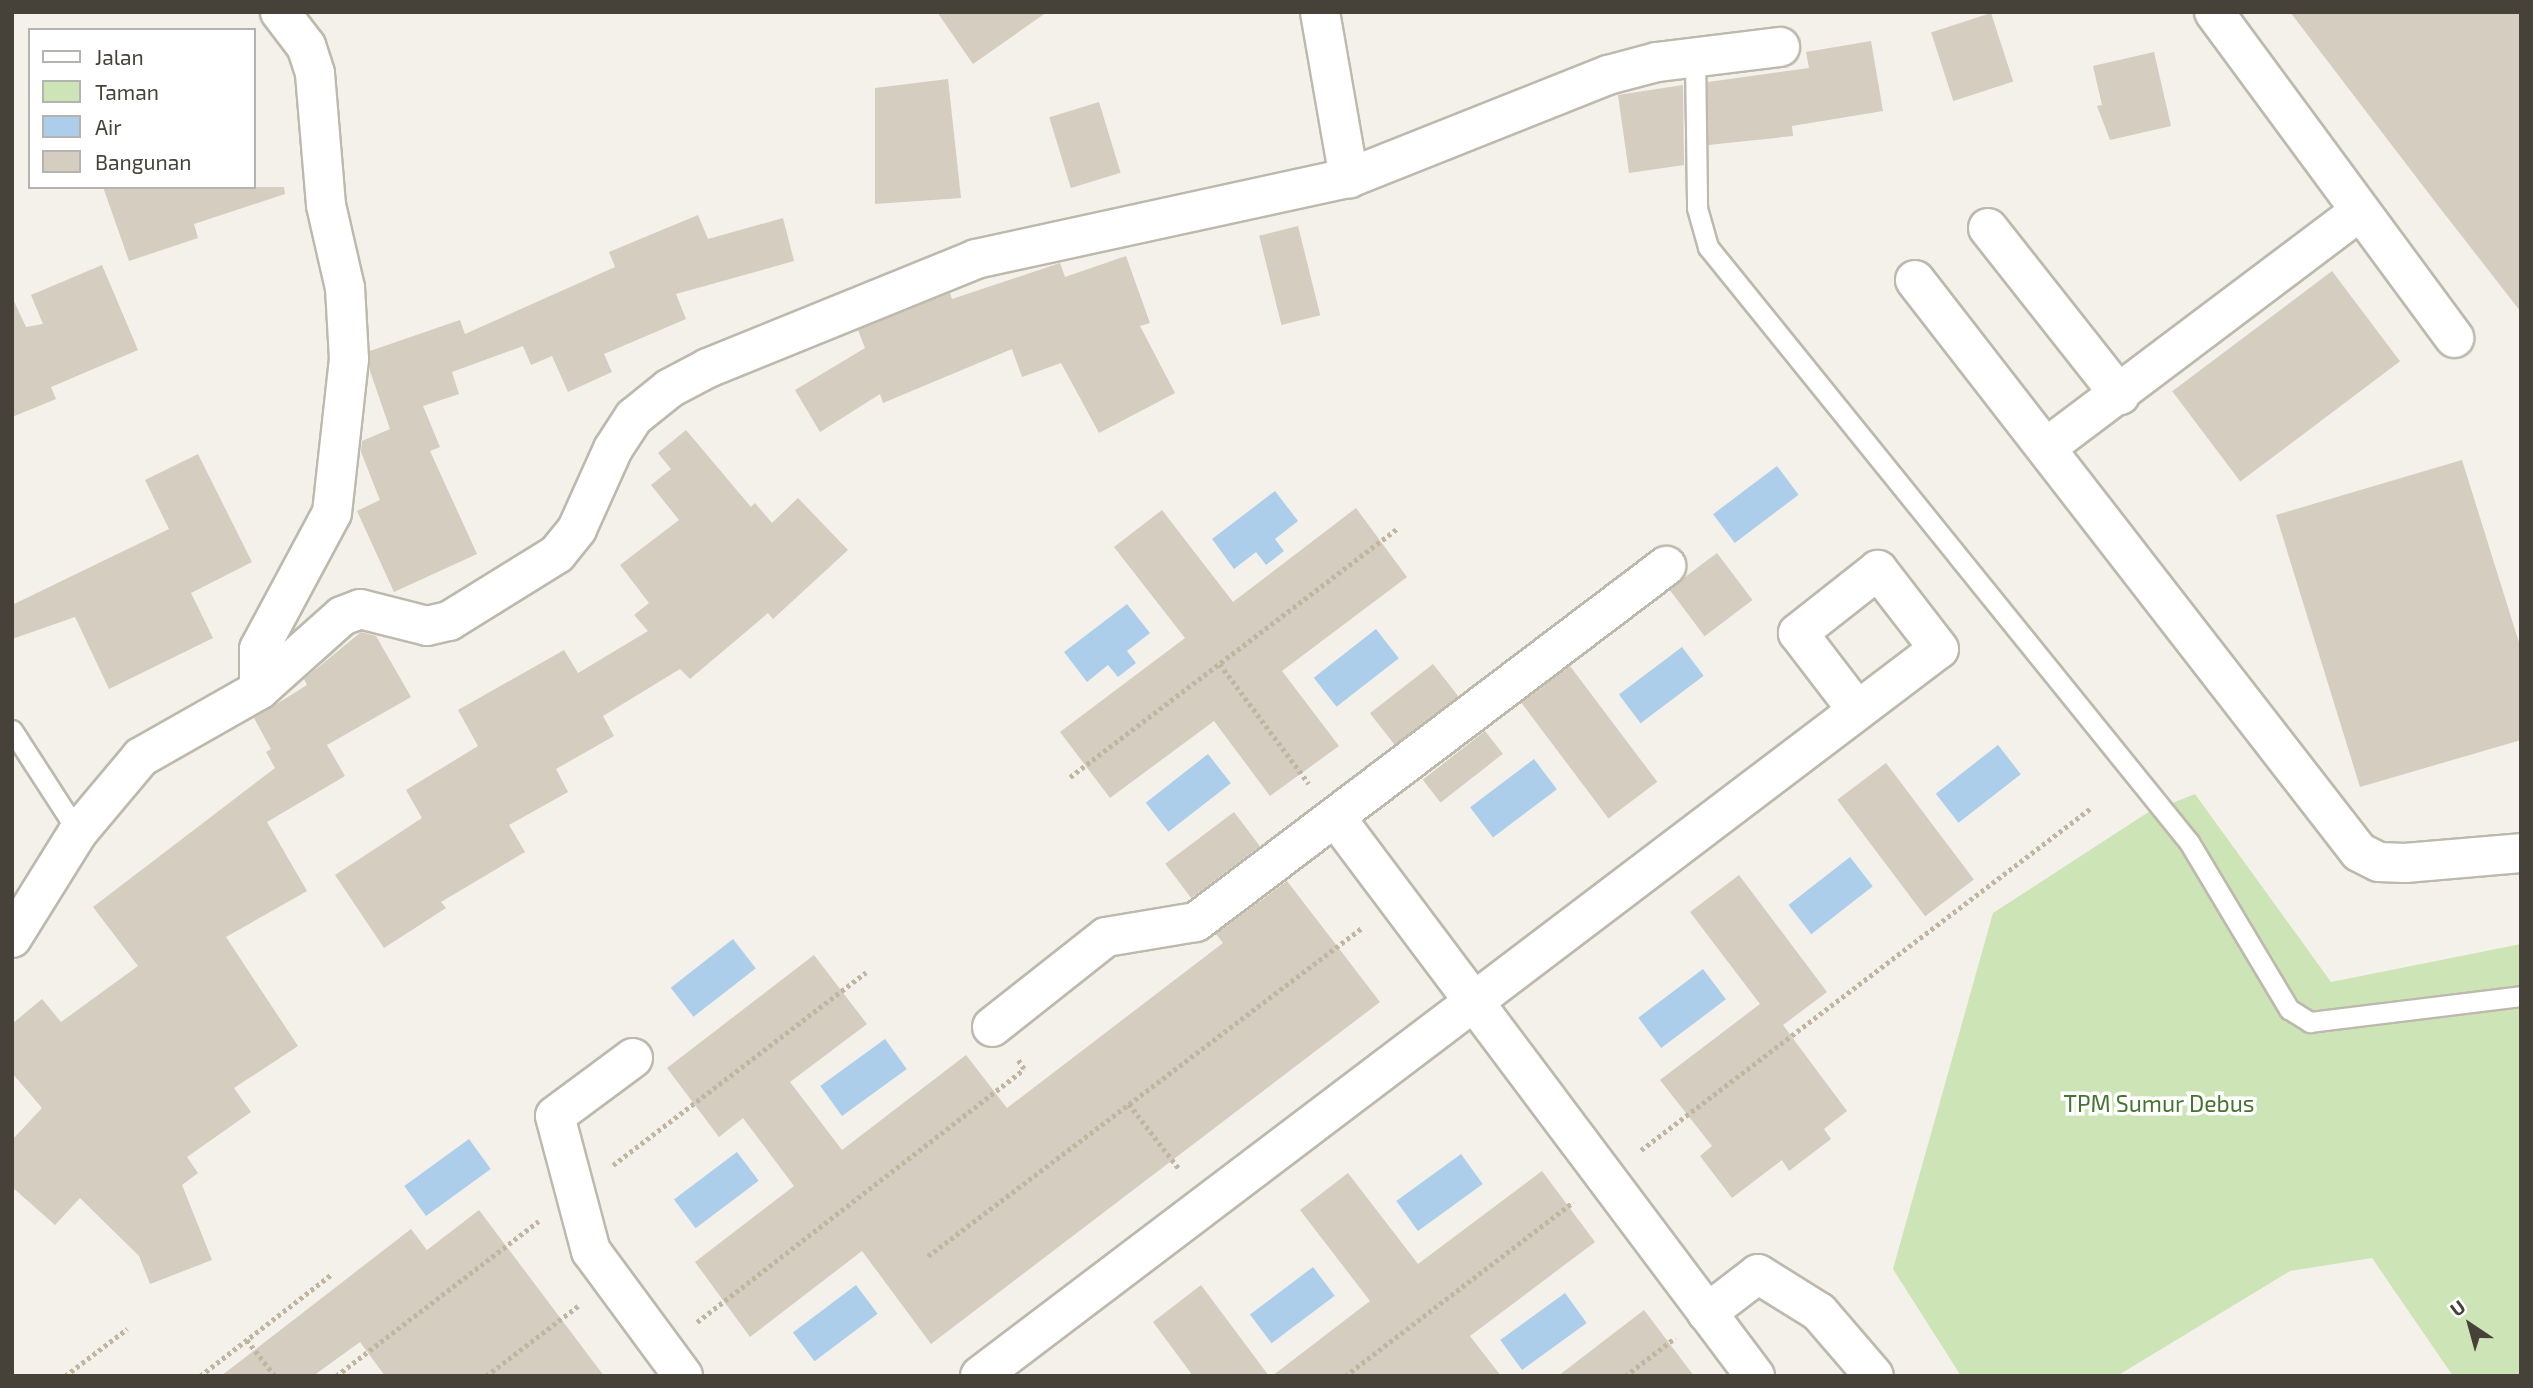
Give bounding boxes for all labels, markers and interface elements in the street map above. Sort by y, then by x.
legend [28,28,256,189]
text: Jalan [95,44,144,69]
text: Taman [95,79,159,104]
text: Air [95,114,122,139]
text: Bangunan [95,149,191,174]
park label: TPM Sumur Debus [2063,1089,2255,1117]
north arrow [2435,1290,2505,1360]
text: U [2445,1294,2469,1321]

